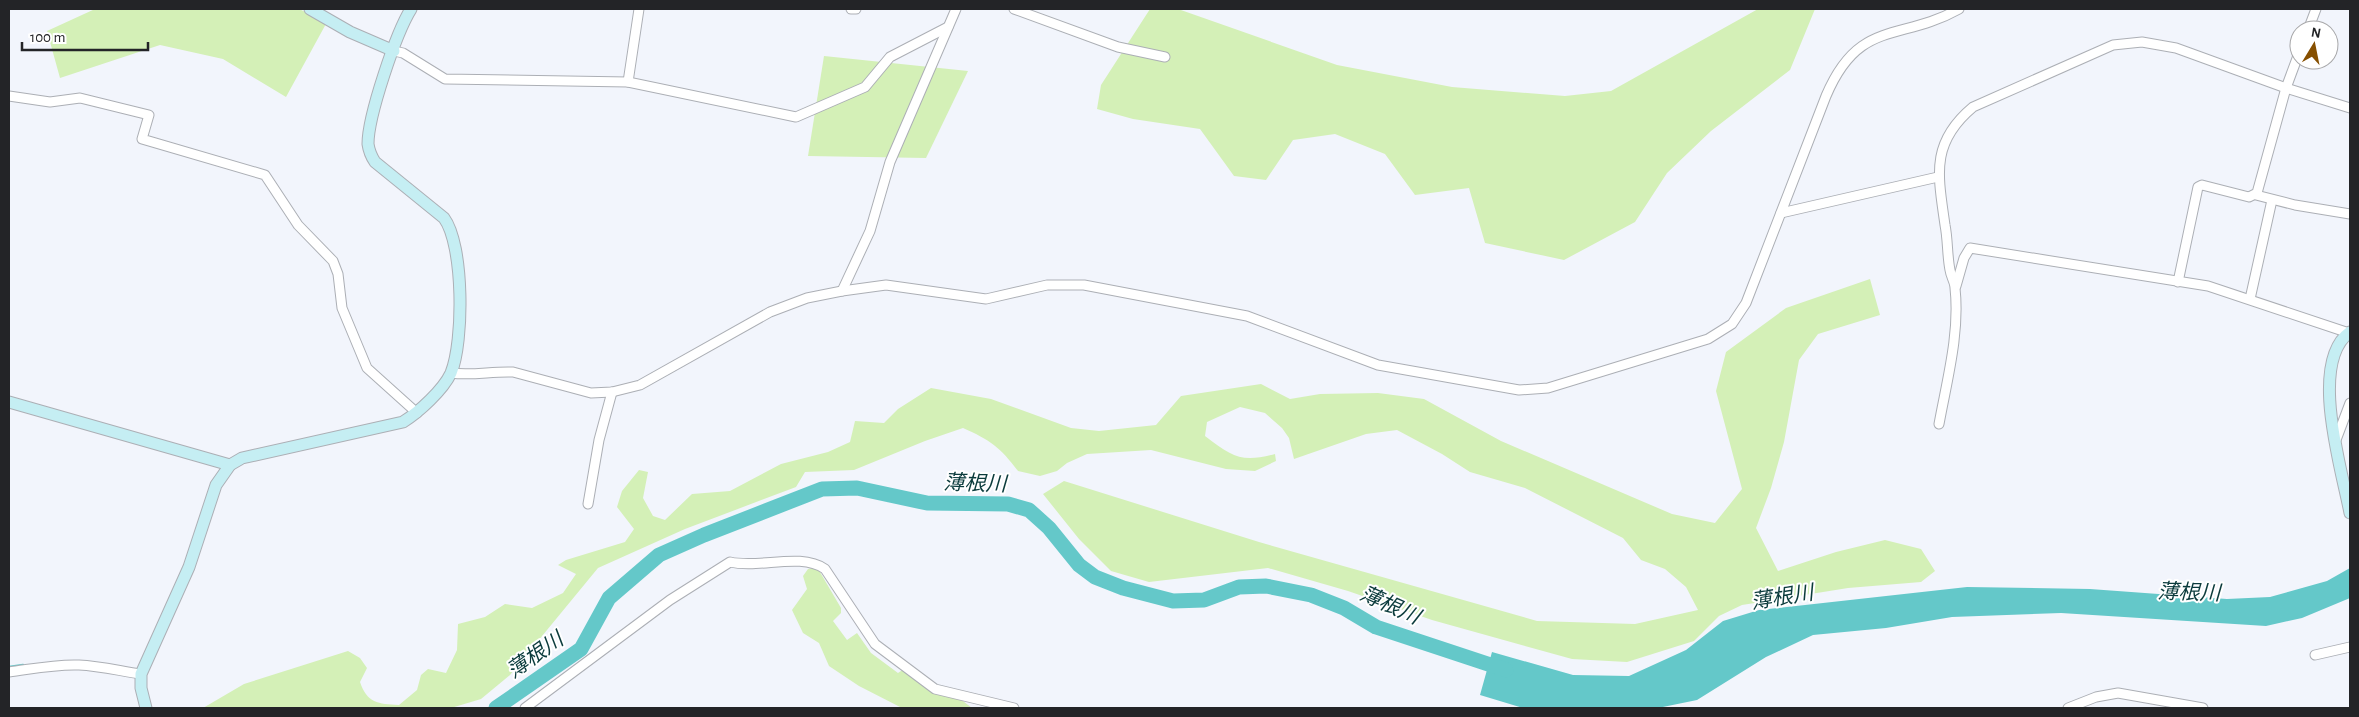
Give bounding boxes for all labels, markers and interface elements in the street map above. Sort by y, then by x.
scale bar [22,20,149,52]
north arrow [2289,20,2339,70]
text: N [2310,25,2322,41]
text: 100 m [30,30,65,45]
water label: 薄根川 [943,471,1009,495]
water label: 薄根川 [2157,580,2223,604]
water label: 薄根川 [1749,581,1817,613]
water label: 薄根川 [1357,582,1425,629]
water label: 薄根川 [503,627,569,682]

